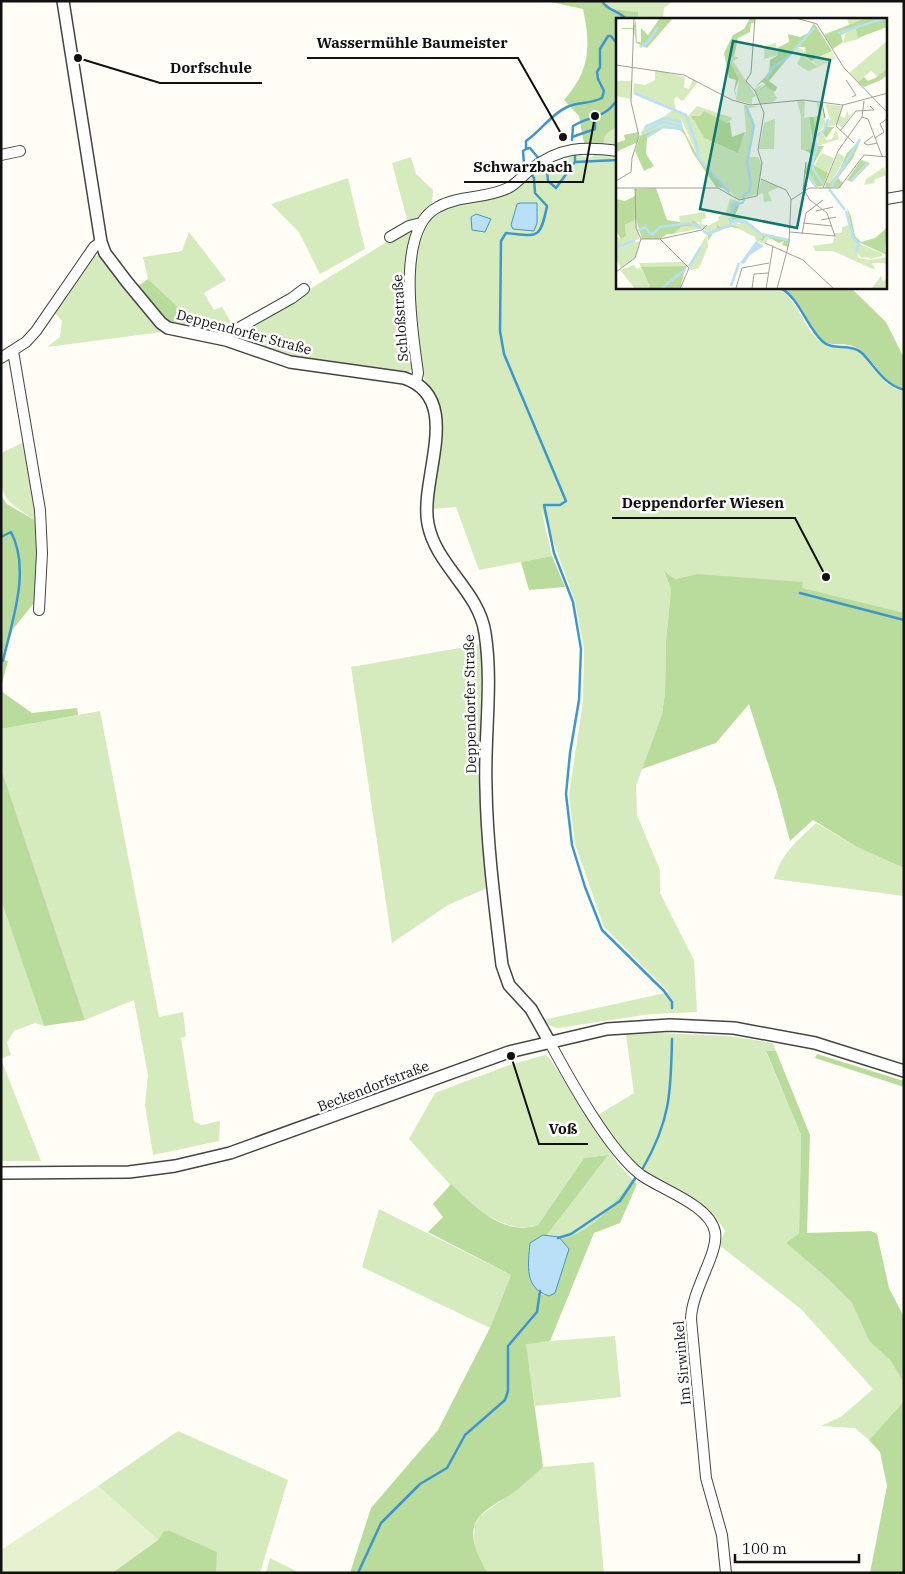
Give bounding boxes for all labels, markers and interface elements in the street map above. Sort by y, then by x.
inset map [616,18,888,289]
callout: Wassermühle Baumeister [307,28,518,58]
text: Wassermühle Baumeister [316,33,508,52]
callout: Dorfschule [160,53,262,83]
text: Dorfschule [170,58,252,77]
callout: Schwarzbach [464,152,583,182]
text: Schwarzbach [473,157,573,176]
street label: Schloßstraße [388,274,412,362]
street label: Deppendorfer Straße [174,305,314,359]
callout: Deppendorfer Wiesen [612,488,795,518]
text: Deppendorfer Wiesen [622,493,784,512]
street label: Deppendorfer Straße [460,634,480,774]
street label: Beckendorfstraße [315,1056,431,1116]
callout: Voß [539,1114,588,1144]
text: Voß [549,1119,578,1138]
street label: Im Sirwinkel [669,1320,695,1406]
scale bar [735,1532,859,1564]
text: 100 m [742,1539,787,1558]

